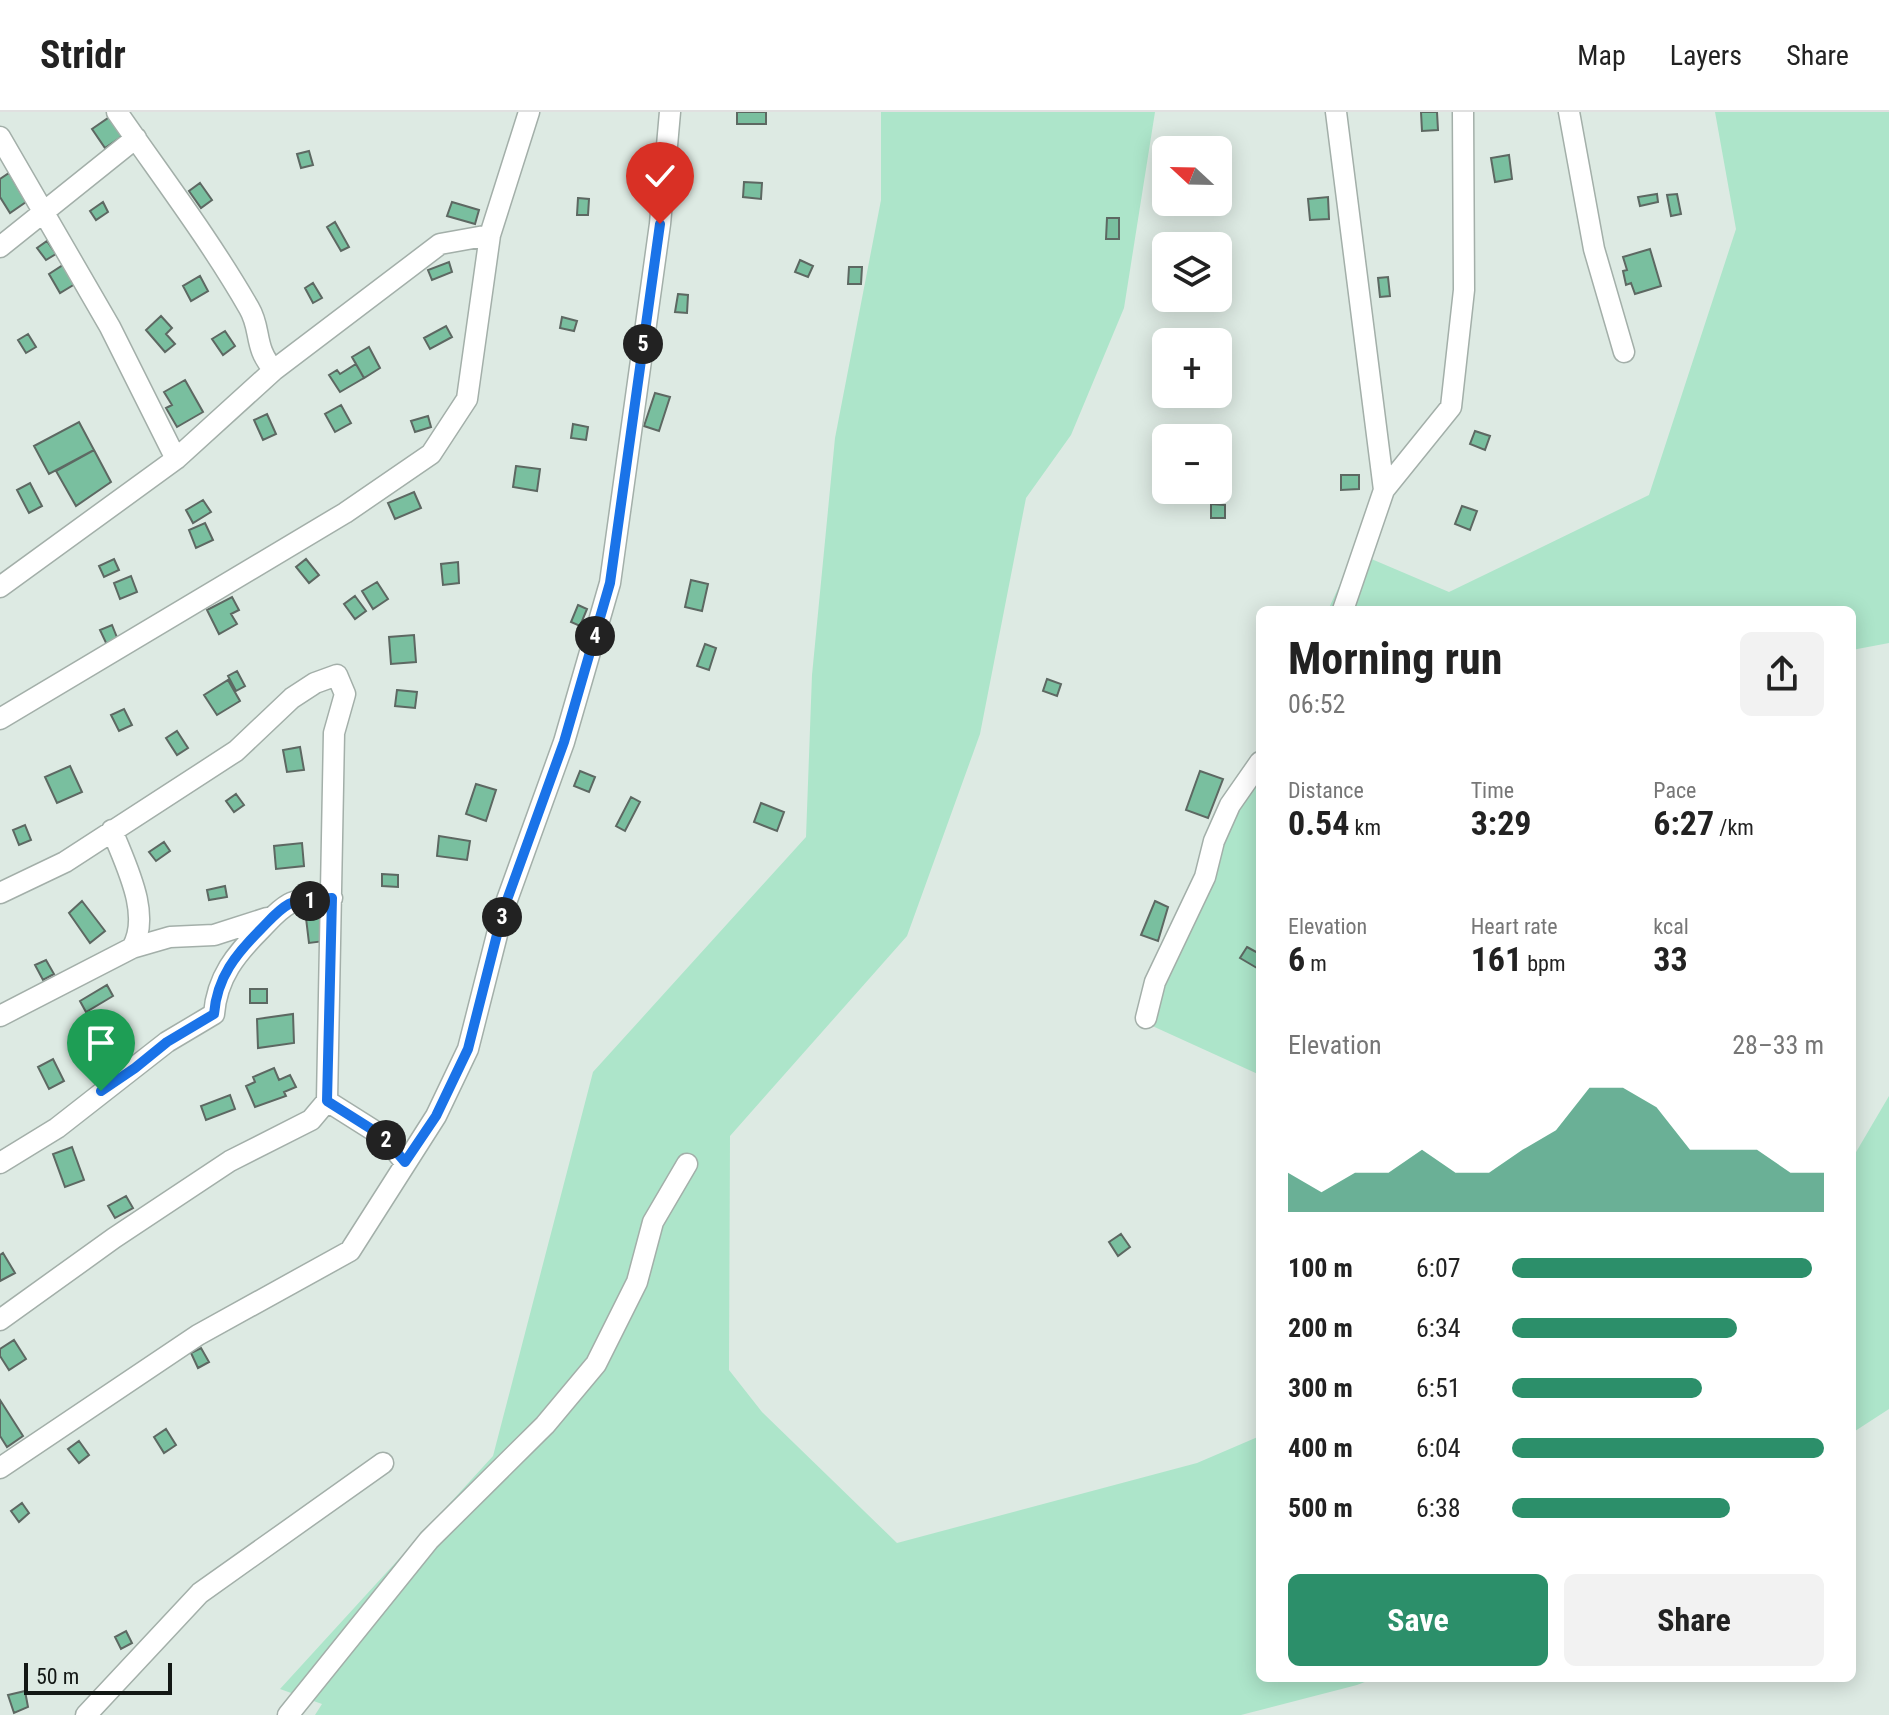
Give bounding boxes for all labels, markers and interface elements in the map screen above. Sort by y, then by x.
text: Stridr [40,33,126,77]
text: Map [1577,39,1626,72]
text: Layers [1670,39,1742,72]
text: Share [1786,39,1849,72]
north arrow [1152,136,1232,216]
map controls [1152,136,1232,504]
pin [626,142,694,224]
icon: check [638,154,682,198]
button: layers [1152,232,1232,312]
pin: 5 [623,324,663,364]
button: + [1152,328,1232,408]
text: 5 [637,331,649,356]
button: − [1152,424,1232,504]
pin: 4 [575,616,615,656]
text: 4 [589,623,601,648]
button: share [1740,632,1824,716]
text: Morning run [1288,633,1502,685]
text: 06:52 [1288,689,1345,719]
text: Distance [1288,778,1364,803]
text: Time [1471,778,1514,803]
text: Pace [1653,778,1696,803]
text: 0.54 [1288,803,1349,843]
text: 3:29 [1471,803,1532,843]
text: 6:27 [1653,803,1714,843]
text: km [1349,815,1381,840]
text: /km [1714,815,1754,840]
pin: 1 [290,881,330,921]
text: 1 [304,888,316,913]
pin: 3 [482,897,522,937]
text: 3 [496,904,508,929]
text: Elevation [1288,914,1367,939]
text: Heart rate [1471,914,1558,939]
text: kcal [1653,914,1689,939]
text: 6 [1288,939,1305,979]
text: 161 [1471,939,1522,979]
text: 33 [1653,939,1688,979]
text: m [1305,951,1327,976]
text: bpm [1522,951,1566,976]
pin [67,1009,135,1091]
icon: arrive [79,1021,123,1065]
text: Elevation [1288,1030,1382,1060]
text: 28–33 m [1732,1030,1824,1060]
pin: 2 [366,1120,406,1160]
text: 2 [380,1127,392,1152]
text: 100 m [1288,1253,1353,1283]
text: 6:07 [1416,1253,1461,1283]
text: 200 m [1288,1313,1353,1343]
text: 6:34 [1416,1313,1461,1343]
text: 300 m [1288,1373,1353,1403]
text: 6:51 [1416,1373,1461,1403]
text: 400 m [1288,1433,1353,1463]
text: 6:04 [1416,1433,1461,1463]
text: 500 m [1288,1493,1353,1523]
text: 6:38 [1416,1493,1461,1523]
button: Save [1288,1574,1548,1666]
button: Share [1564,1574,1824,1666]
scale bar [24,1659,172,1695]
text: 50 m [36,1664,79,1689]

